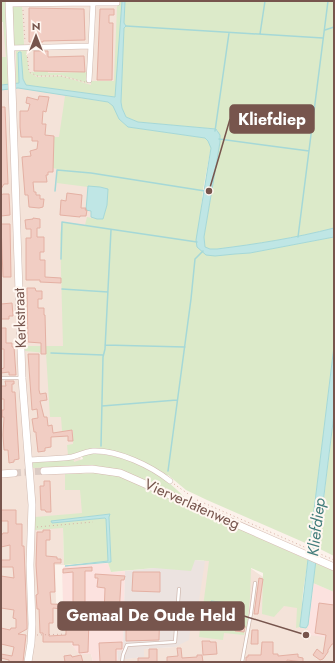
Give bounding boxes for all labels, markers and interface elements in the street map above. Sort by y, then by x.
north arrow [16,16,56,56]
text: N [32,18,40,34]
callout: Kliefdiep [230,105,314,133]
text: Kliefdiep [238,108,306,131]
street label: Kerkstraat [8,287,32,349]
street label: Vierverlatenweg [141,473,243,535]
water label: Kliefdiep [301,496,331,557]
callout: Gemaal De Oude Held [58,602,244,630]
text: Gemaal De Oude Held [66,604,236,627]

